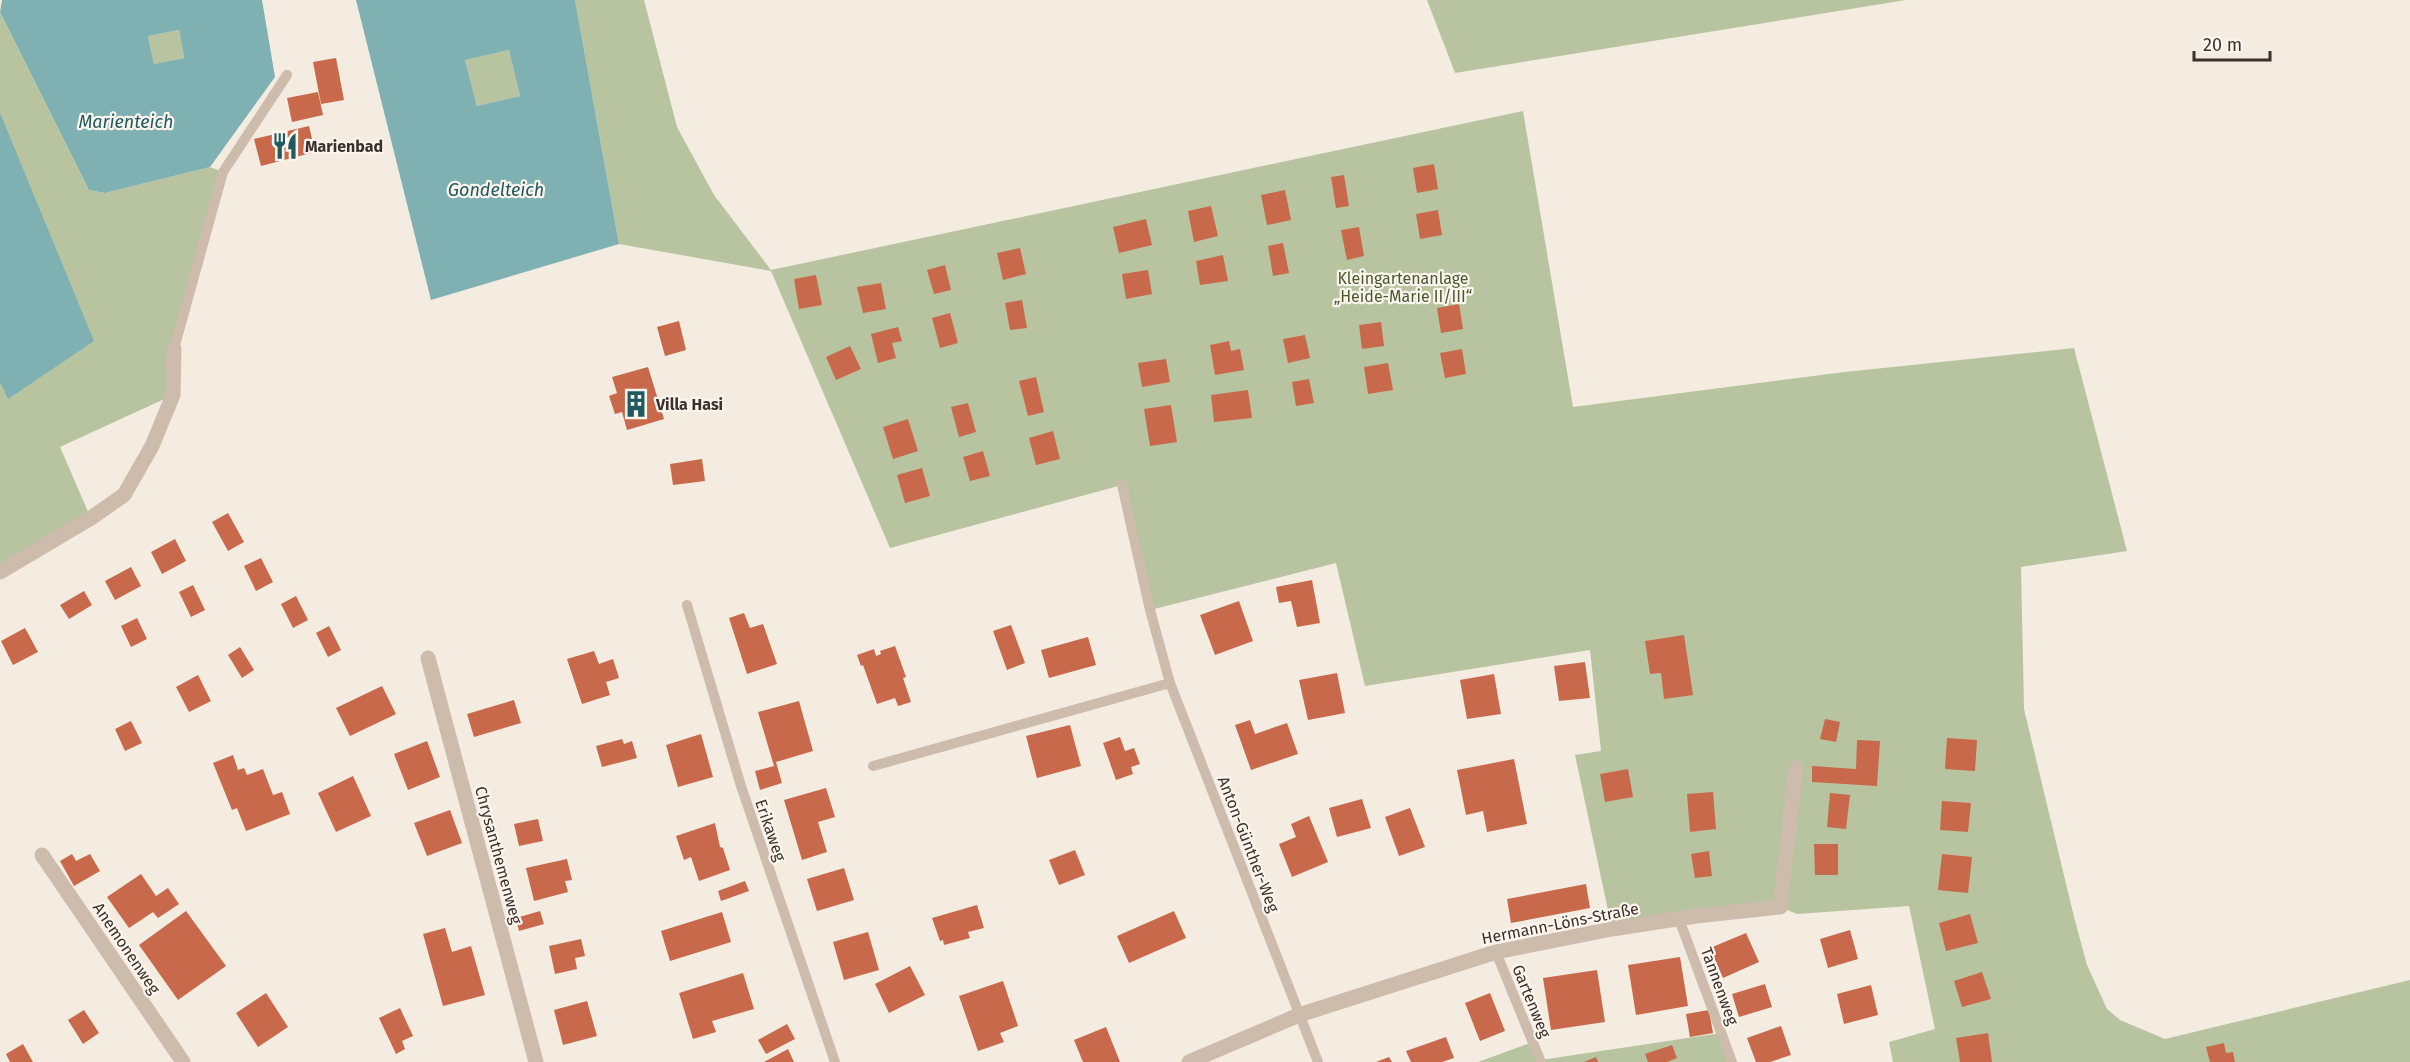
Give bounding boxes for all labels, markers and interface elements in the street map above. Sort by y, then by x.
scale bar [2194,24,2270,62]
text: 20 m [2203,34,2242,56]
water label: Marienteich [78,111,174,133]
restaurant icon: Marienbad [270,131,300,161]
place label: Marienbad [305,137,383,156]
water label: Gondelteich [448,179,544,201]
park label: Kleingartenanlage „Heide-Marie II/III“ [1334,269,1472,306]
building icon: Villa Hasi [621,389,651,419]
place label: Villa Hasi [655,395,723,414]
street label: Anton-Günther-Weg [1214,774,1283,915]
street label: Chrysanthemenweg [471,784,526,927]
street label: Erikaweg [751,797,790,864]
street label: Anemonenweg [89,899,165,998]
street label: Hermann-Löns-Straße [1480,899,1640,948]
street label: Tannenweg [1697,945,1743,1028]
street label: Gartenweg [1508,962,1555,1041]

